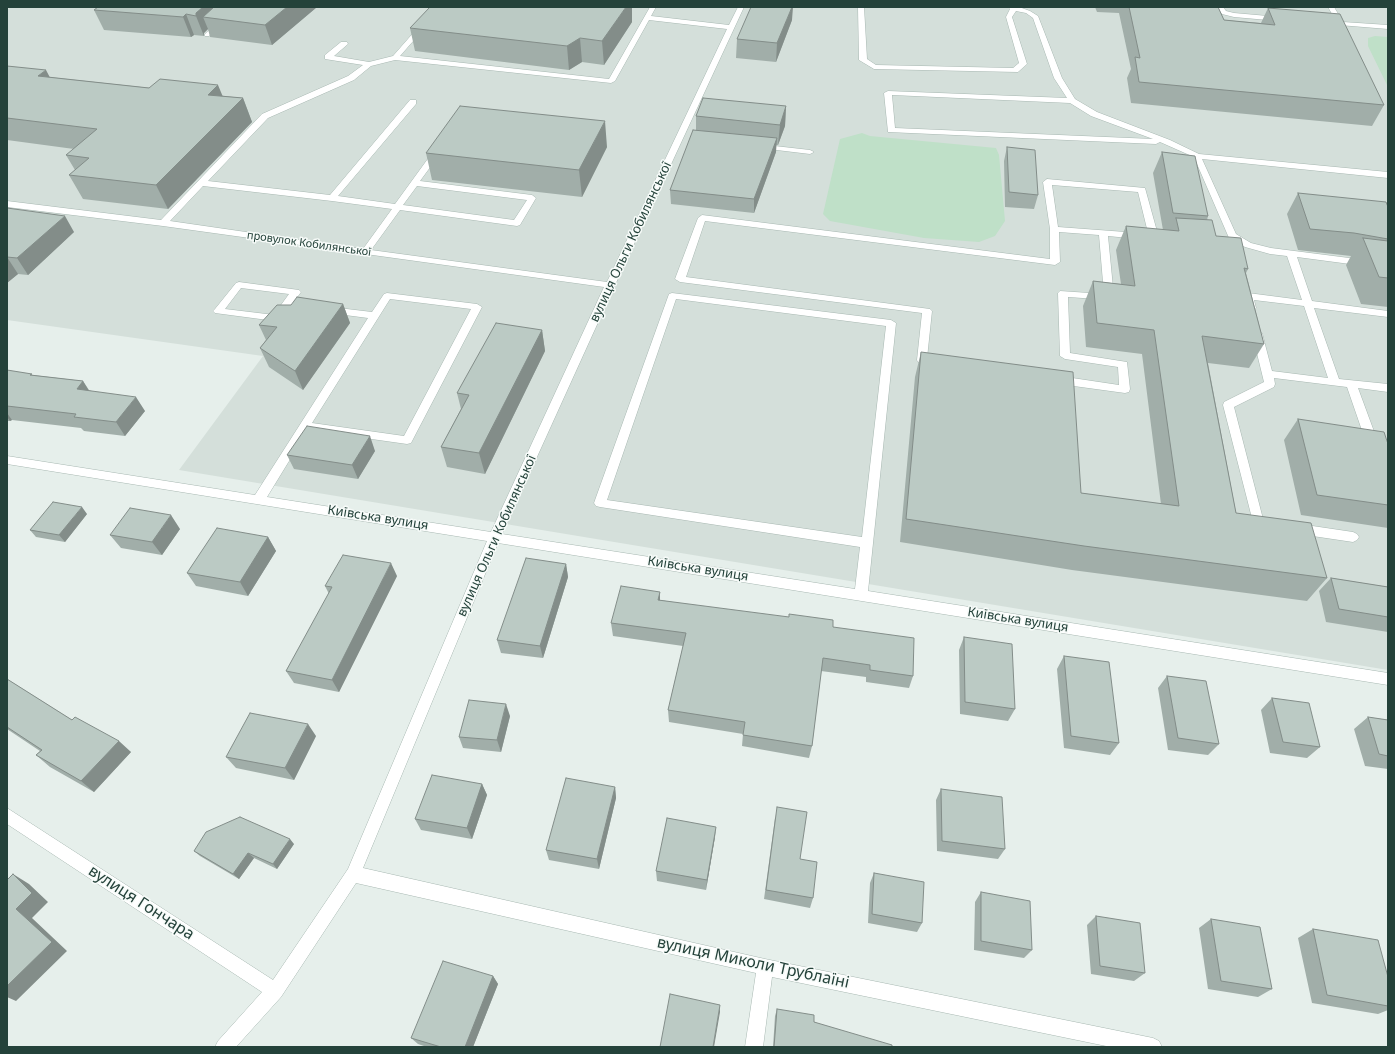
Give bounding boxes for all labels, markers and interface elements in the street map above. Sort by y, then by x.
street label: вулиця Ольги Кобилянської [587,159,675,325]
street label: провулок Кобилянської [246,229,372,259]
street label: вулиця Ольги Кобилянської [454,453,540,619]
street label: Київська вулиця [326,502,430,534]
street label: Київська вулиця [646,553,750,585]
street label: Київська вулиця [966,604,1070,636]
street label: вулиця Гончара [84,862,198,944]
street label: вулиця Миколи Трублаїні [655,933,851,993]

